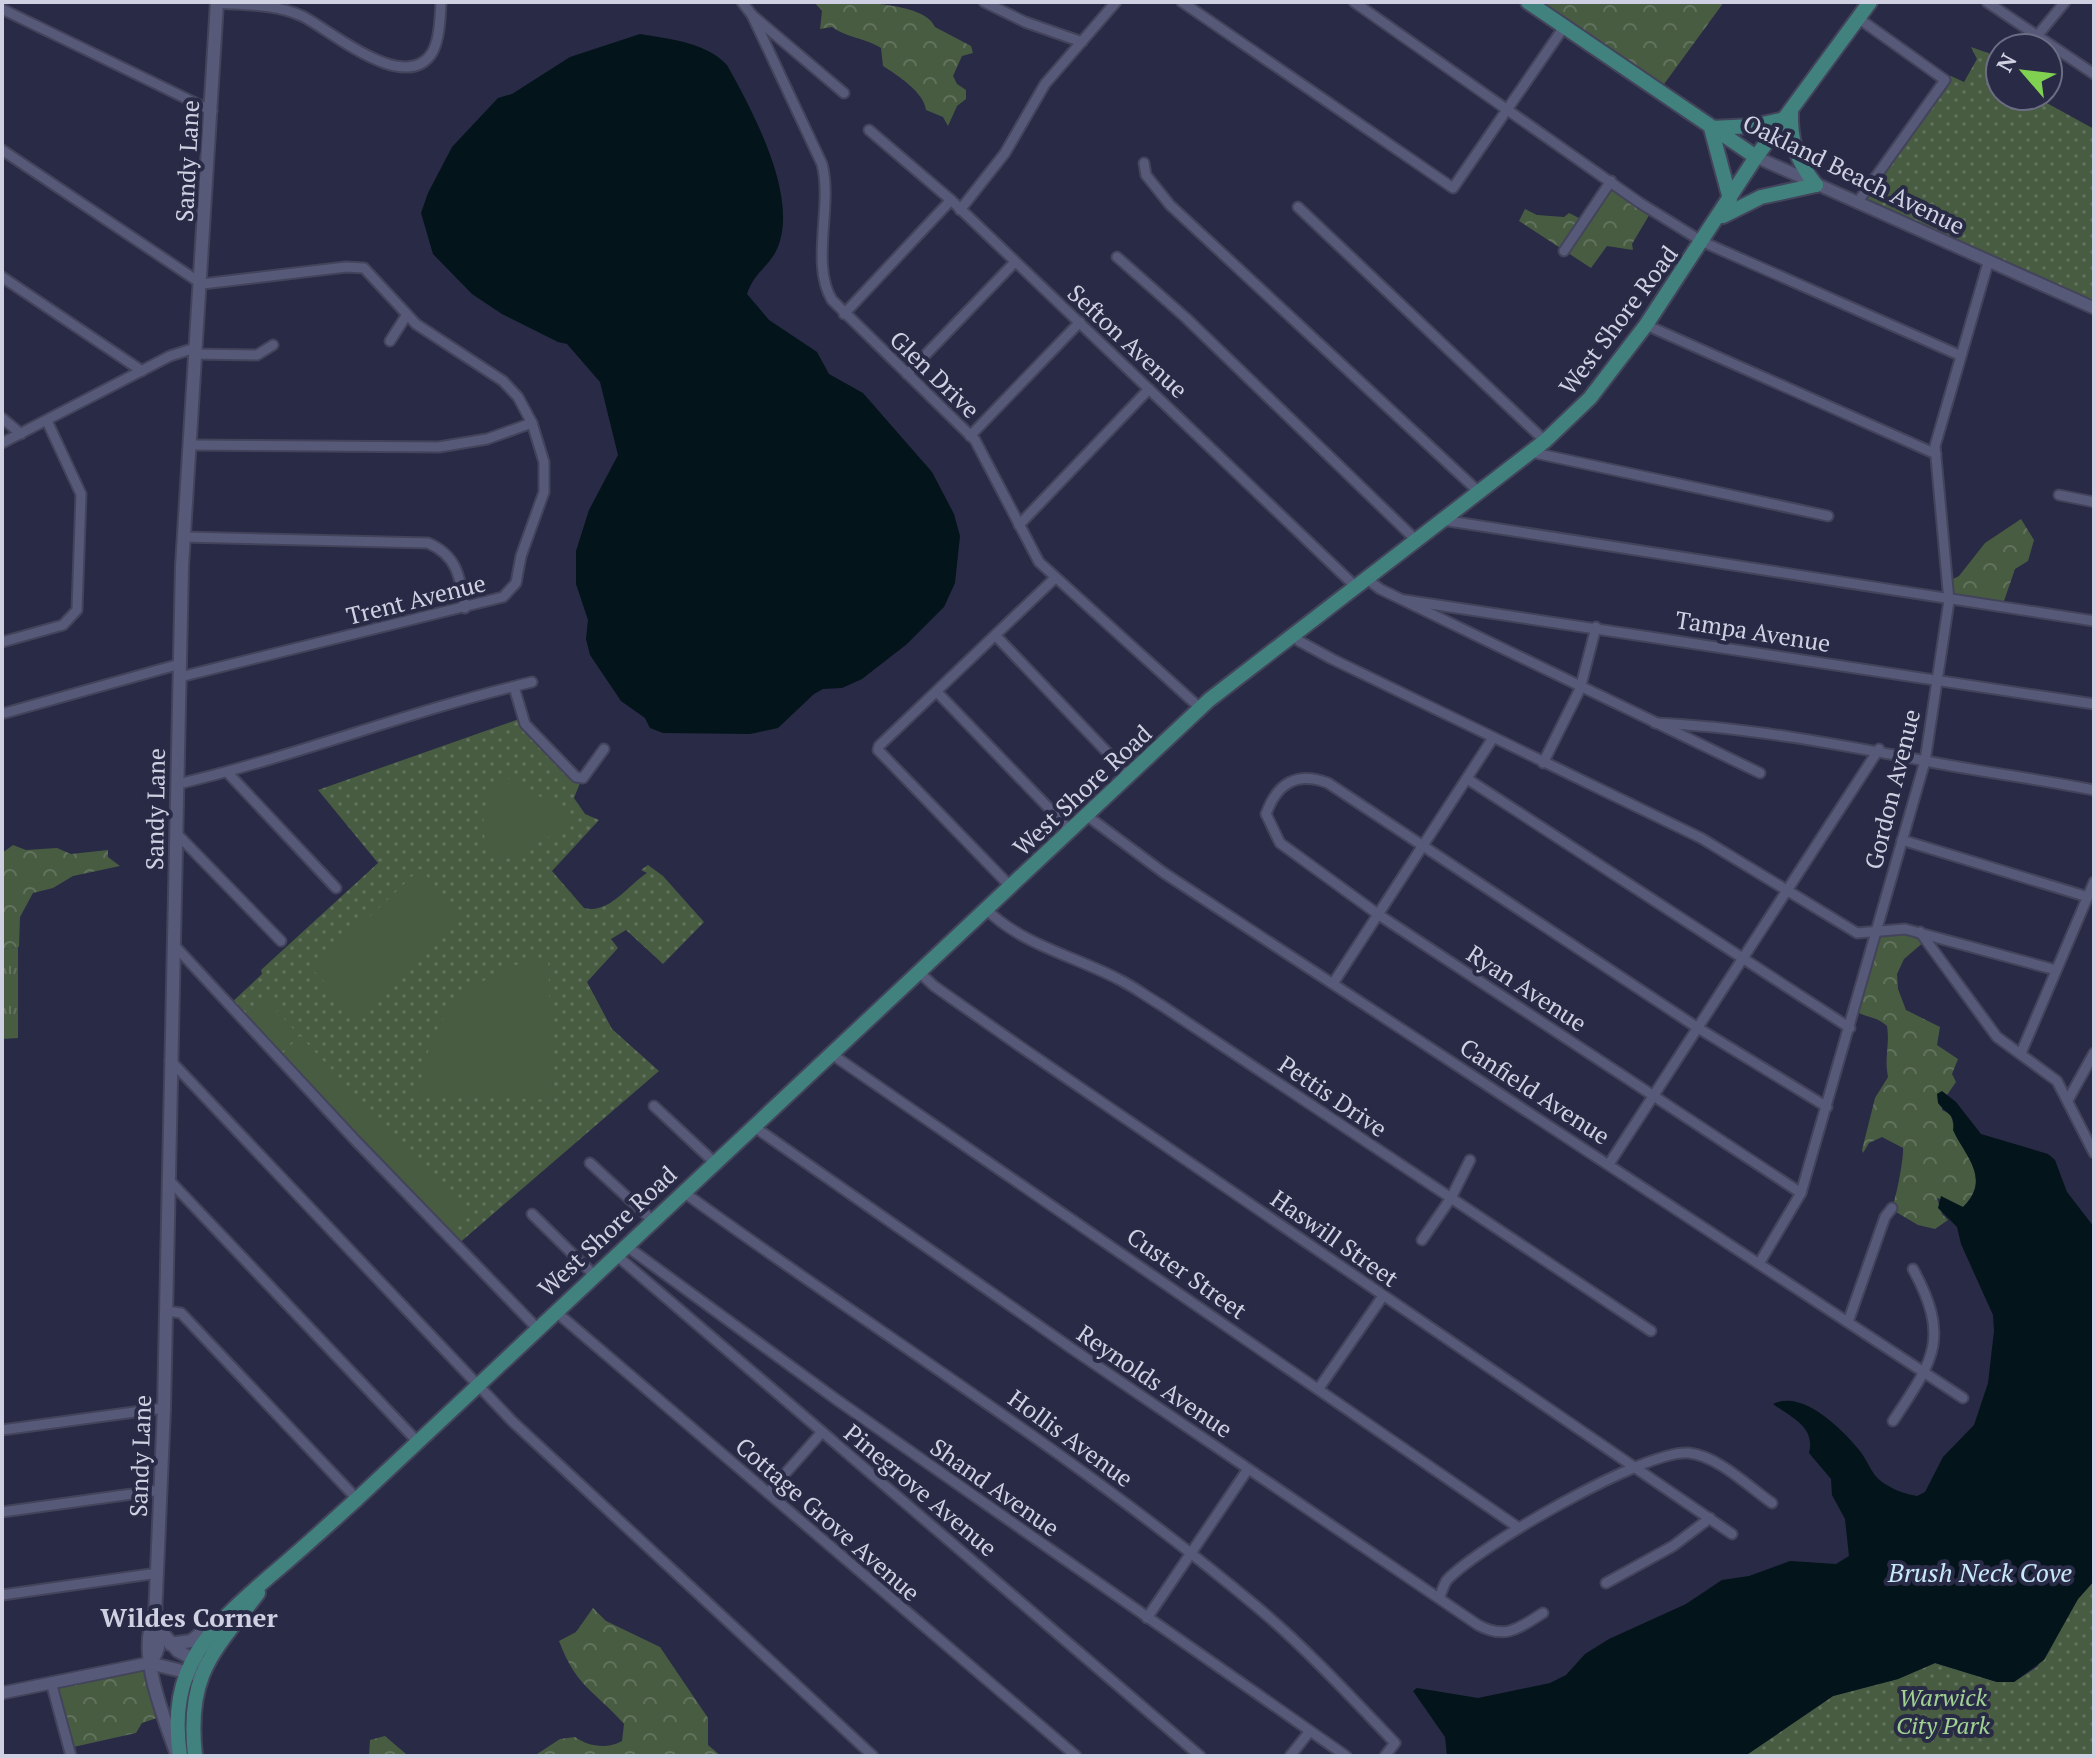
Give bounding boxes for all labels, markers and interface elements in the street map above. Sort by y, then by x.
north arrow [1984,32,2064,112]
text: N [1989,48,2023,77]
street label: Sandy Lane [168,99,206,223]
street label: Oakland Beach Avenue [1738,106,1970,242]
street label: West Shore Road [1551,239,1685,401]
street label: Sefton Avenue [1061,277,1195,405]
street label: Glen Drive [883,323,987,425]
street label: Trent Avenue [343,566,489,632]
street label: Tampa Avenue [1673,603,1833,659]
street label: Gordon Avenue [1857,706,1927,872]
street label: West Shore Road [1006,717,1158,863]
street label: Sandy Lane [138,748,172,870]
street label: Ryan Avenue [1461,937,1593,1039]
street label: Canfield Avenue [1454,1031,1616,1151]
street label: Pettis Drive [1273,1048,1393,1144]
street label: West Shore Road [531,1158,683,1304]
street label: Haswill Street [1265,1182,1405,1294]
street label: Custer Street [1121,1220,1253,1326]
street label: Reynolds Avenue [1071,1317,1239,1445]
street label: Hollis Avenue [1002,1382,1140,1494]
street label: Sandy Lane [122,1394,158,1518]
street label: Pinegrove Avenue [838,1417,1004,1563]
street label: Cottage Grove Avenue [729,1430,927,1608]
street label: Shand Avenue [924,1431,1066,1543]
water label: Brush Neck Cove [1887,1555,2072,1589]
district label: Wildes Corner [100,1600,278,1634]
park label: Warwick City Park [1896,1681,1991,1741]

